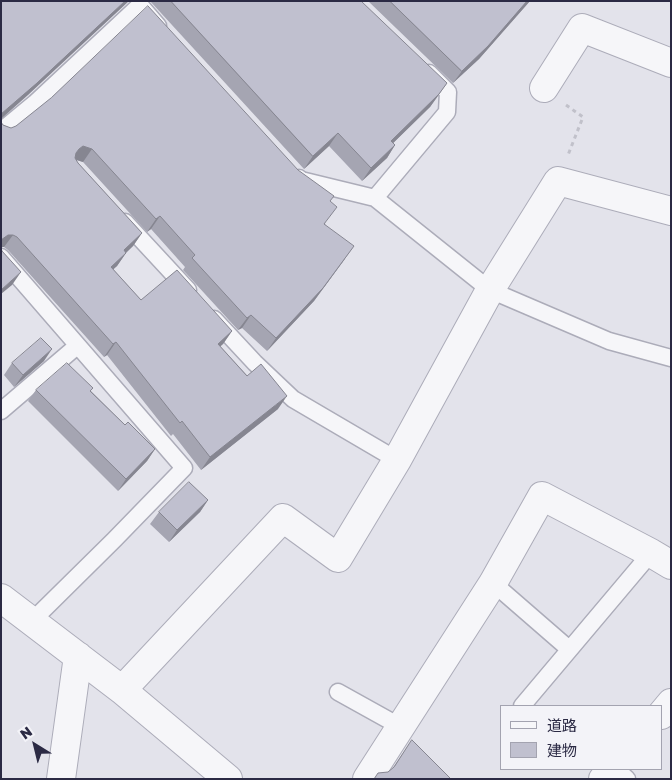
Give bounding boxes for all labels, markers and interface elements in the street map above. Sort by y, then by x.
legend [500,705,662,770]
text: 道路 [547,716,577,734]
north arrow [10,720,60,770]
text: N [17,722,35,742]
text: 建物 [547,741,577,759]

